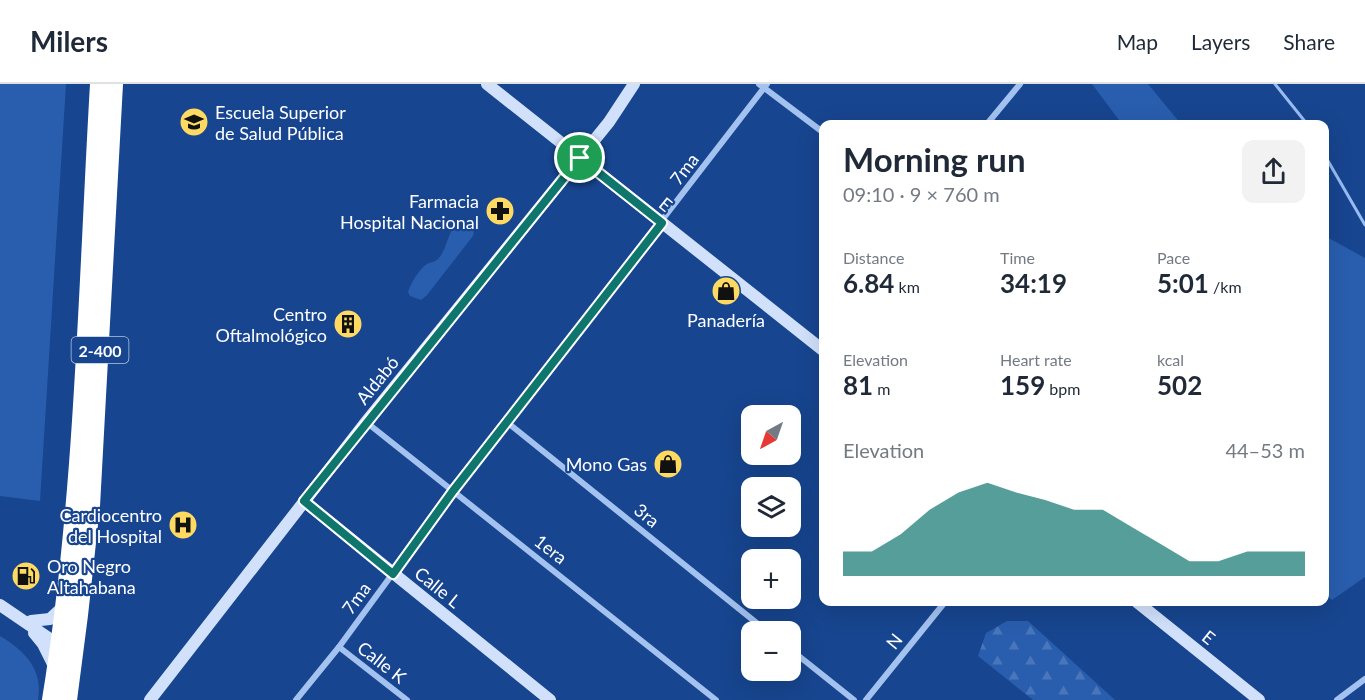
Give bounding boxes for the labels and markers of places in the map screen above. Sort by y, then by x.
place label: Escuela Superior de Salud Pública [215,101,346,144]
school or university icon: Escuela Superior de Salud Pública [178,106,210,138]
pin [554,132,605,183]
place label: Farmacia Hospital Nacional [340,190,479,233]
pharmacy icon: Farmacia Hospital Nacional [484,195,516,227]
shop icon: Panadería [710,275,742,307]
place label: Centro Oftalmológico [215,303,327,346]
building icon: Centro Oftalmológico [332,308,364,340]
place label: Panadería [687,309,765,331]
shop icon: Mono Gas [652,448,684,480]
place label: Mono Gas [566,453,647,475]
place label: Cardiocentro del Hospital [60,504,162,547]
hospital icon: Cardiocentro del Hospital [167,509,199,541]
place label: Oro Negro Altahabana [47,555,136,598]
fuel station icon: Oro Negro Altahabana [10,560,42,592]

